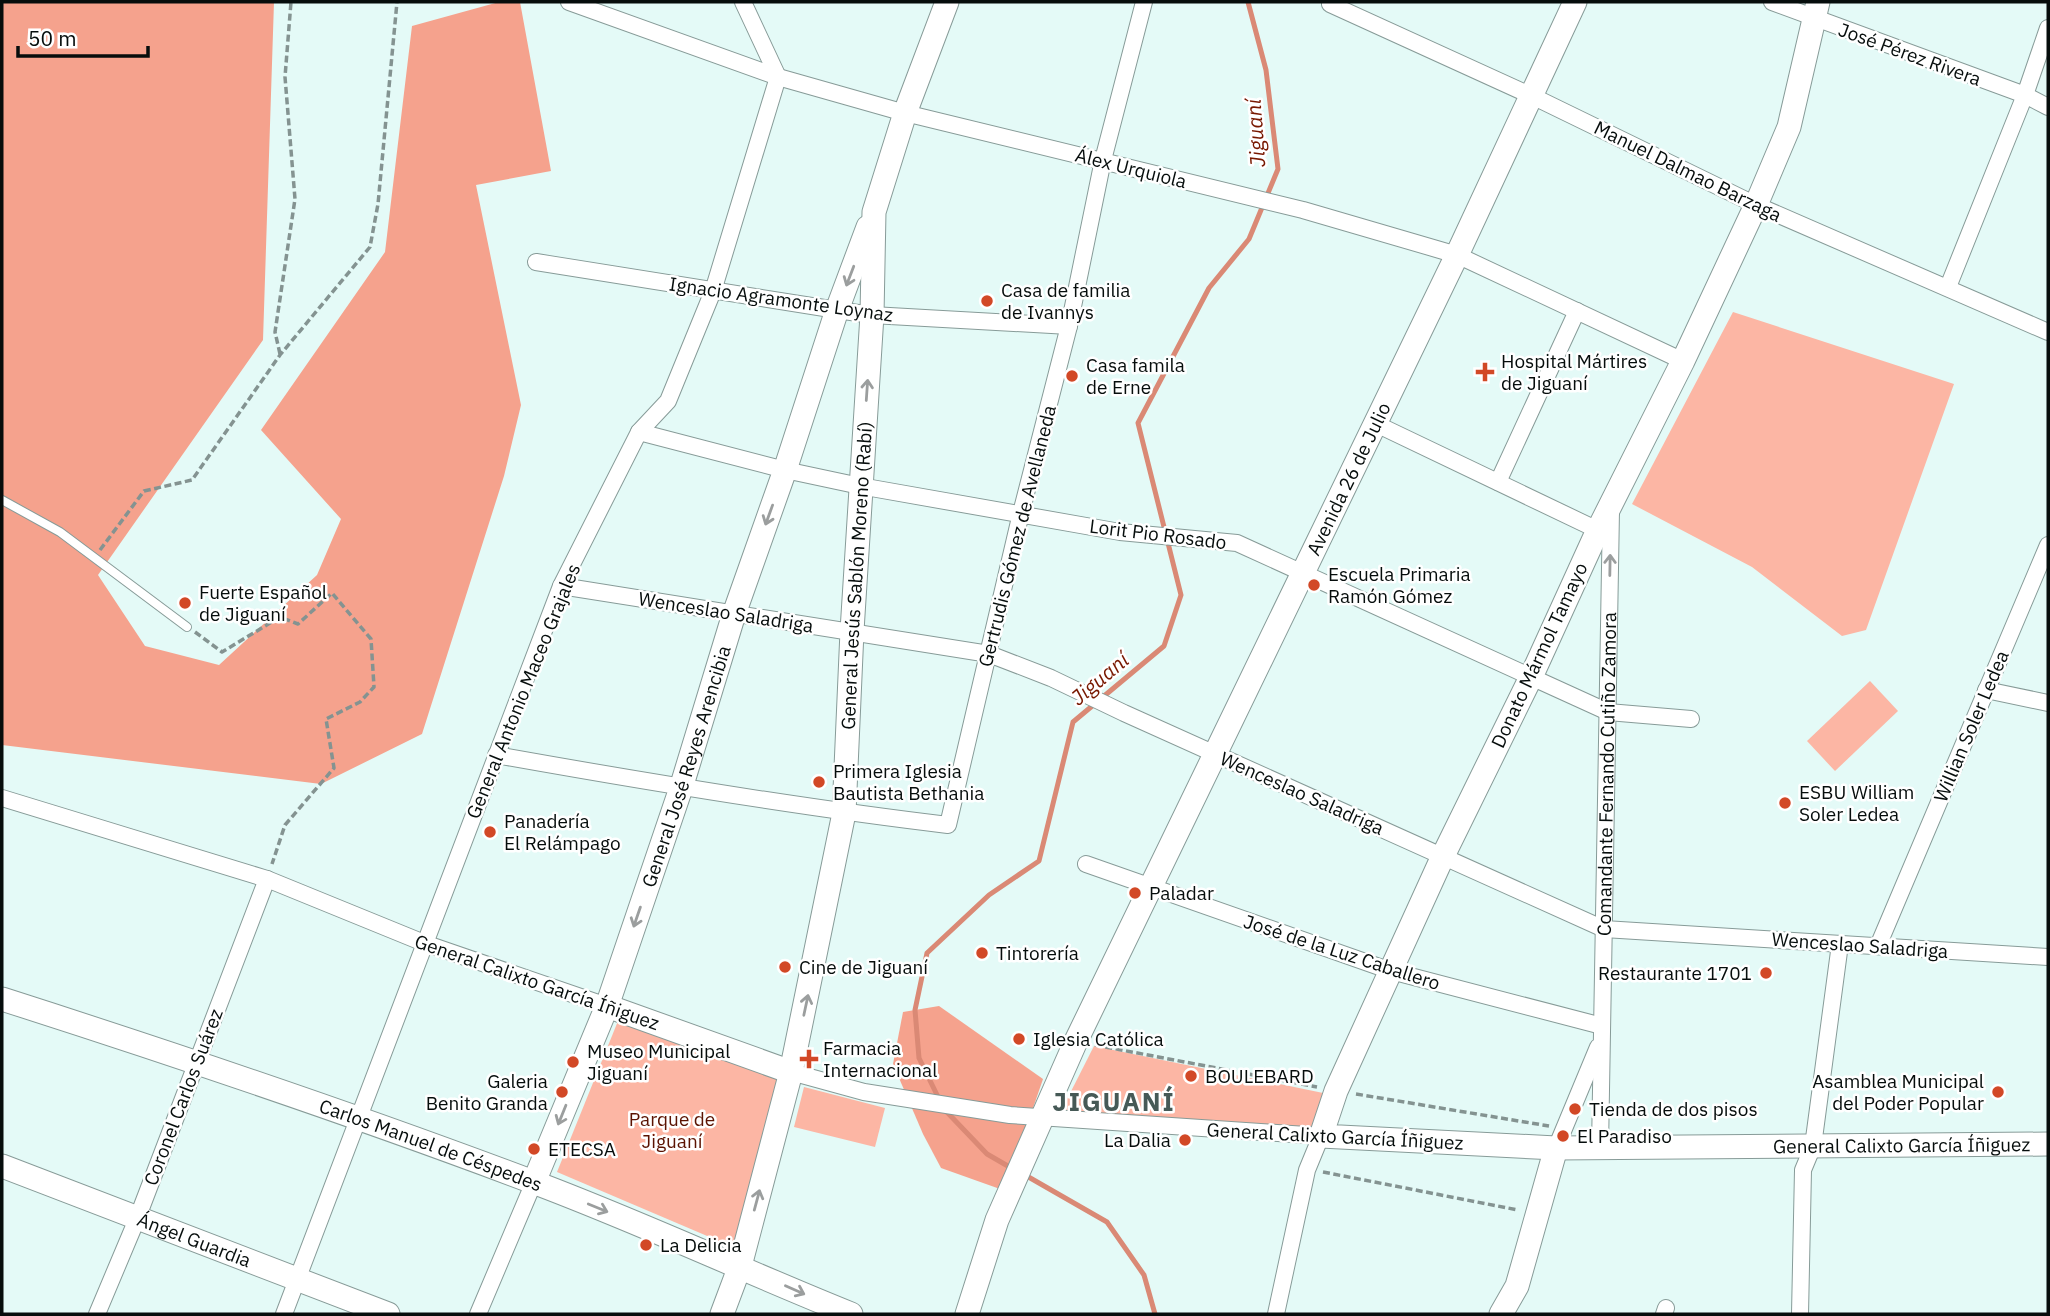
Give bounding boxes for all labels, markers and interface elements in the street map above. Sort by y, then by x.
scale bar [18,14,147,58]
street label: José Pérez Rivera [1835,17,1985,91]
text: 50 m [28,24,77,52]
water label: Jiguaní [1238,96,1271,168]
street label: Manuel Dalmao Barzaga [1590,115,1786,227]
street label: Álex Urquiola [1073,143,1189,193]
one-way arrow [842,265,855,287]
street label: Ignacio Agramonte Loynaz [667,271,895,327]
place label: Casa de familia de Ivannys [1001,278,1130,324]
marker: Casa de familia de Ivannys [979,293,995,309]
place label: Hospital Mártires de Jiguaní [1501,349,1647,395]
place label: Casa famila de Erne [1086,353,1185,399]
marker: Hospital Mártires de Jiguaní [1475,362,1495,382]
marker: Casa famila de Erne [1064,368,1080,384]
one-way arrow [861,379,874,402]
street label: Avenida 26 de Julio [1301,399,1396,559]
street label: Gertrudis Gómez de Avellaneda [973,403,1061,669]
street label: General Jesús Sablón Moreno (Rabí) [836,421,877,730]
one-way arrow [762,503,774,525]
street label: Lorit Pio Rosado [1088,514,1228,554]
one-way arrow [1603,554,1617,577]
street label: Donato Mármol Tamayo [1485,558,1593,752]
street label: General Antonio Maceo Grajales [461,560,585,822]
place label: Escuela Primaria Ramón Gómez [1328,562,1471,608]
marker: Escuela Primaria Ramón Gómez [1306,577,1322,593]
place label: Fuerte Español de Jiguaní [199,580,327,626]
street label: Wenceslao Saladriga [637,586,815,638]
marker: Fuerte Español de Jiguaní [177,595,193,611]
street label: Comandante Fernando Cutiño Zamora [1592,612,1621,936]
street label: General José Reyes Arencibia [636,642,736,890]
water label: Jiguaní [1064,644,1136,711]
street label: Willian Soler Ledea [1928,647,2014,805]
street label: Wenceslao Saladriga [1216,746,1388,840]
place label: Primera Iglesia Bautista Bethania [833,759,984,805]
marker: Primera Iglesia Bautista Bethania [811,774,827,790]
place label: ESBU William Soler Ledea [1799,780,1914,826]
marker: ESBU William Soler Ledea [1777,795,1793,811]
place label: Panadería El Relámpago [504,809,621,855]
marker: Panadería El Relámpago [482,824,498,840]
place label: Paladar [1149,881,1214,905]
marker: Paladar [1127,885,1143,901]
one-way arrow [630,906,642,928]
street label: José de la Luz Caballero [1241,909,1443,995]
street label: Wenceslao Saladriga [1771,927,1949,963]
street label: General Calixto García Íñiguez [412,929,663,1035]
place label: Tintorería [996,941,1079,965]
marker: Tintorería [974,945,990,961]
place label: Cine de Jiguaní [799,955,928,979]
marker: Cine de Jiguaní [777,959,793,975]
place label: Restaurante 1701 [1598,961,1752,985]
marker: Restaurante 1701 [1758,965,1774,981]
one-way arrow [799,994,813,1017]
street label: Coronel Carlos Suárez [138,1005,228,1189]
place label: Iglesia Católica [1033,1027,1164,1051]
marker: Iglesia Católica [1011,1031,1027,1047]
place label: Farmacia Internacional [823,1036,937,1082]
place label: Museo Municipal Jiguaní [587,1039,730,1085]
marker: Farmacia Internacional [801,1051,817,1067]
marker: Museo Municipal Jiguaní [565,1054,581,1070]
place label: BOULEBARD [1205,1064,1314,1088]
marker: BOULEBARD [1183,1068,1199,1084]
place label: Galeria Benito Granda [426,1069,548,1115]
place label: Asamblea Municipal del Poder Popular [1812,1069,1984,1115]
marker: Galeria Benito Granda [554,1084,570,1100]
district label: JIGUANÍ [1052,1084,1176,1118]
marker: Asamblea Municipal del Poder Popular [1990,1084,2006,1100]
street label: Carlos Manuel de Céspedes [316,1094,546,1196]
place label: Tienda de dos pisos [1589,1097,1758,1121]
marker: Tienda de dos pisos [1567,1101,1583,1117]
one-way arrow [555,1103,568,1125]
park label: Parque de Jiguaní [629,1107,715,1153]
street label: General Calixto García Íñiguez [1206,1117,1464,1155]
place label: El Paradiso [1577,1124,1672,1148]
place label: La Dalia [1104,1128,1171,1152]
marker: El Paradiso [1555,1128,1571,1144]
marker: La Dalia [1177,1132,1193,1148]
street label: General Calixto García Íñiguez [1773,1132,2030,1158]
place label: ETECSA [548,1137,616,1161]
marker: ETECSA [526,1141,542,1157]
one-way arrow [751,1189,764,1212]
one-way arrow [586,1202,608,1215]
street label: Ángel Guardia [134,1207,255,1272]
place label: La Delicia [660,1233,742,1257]
marker: La Delicia [638,1237,654,1253]
one-way arrow [784,1284,805,1297]

